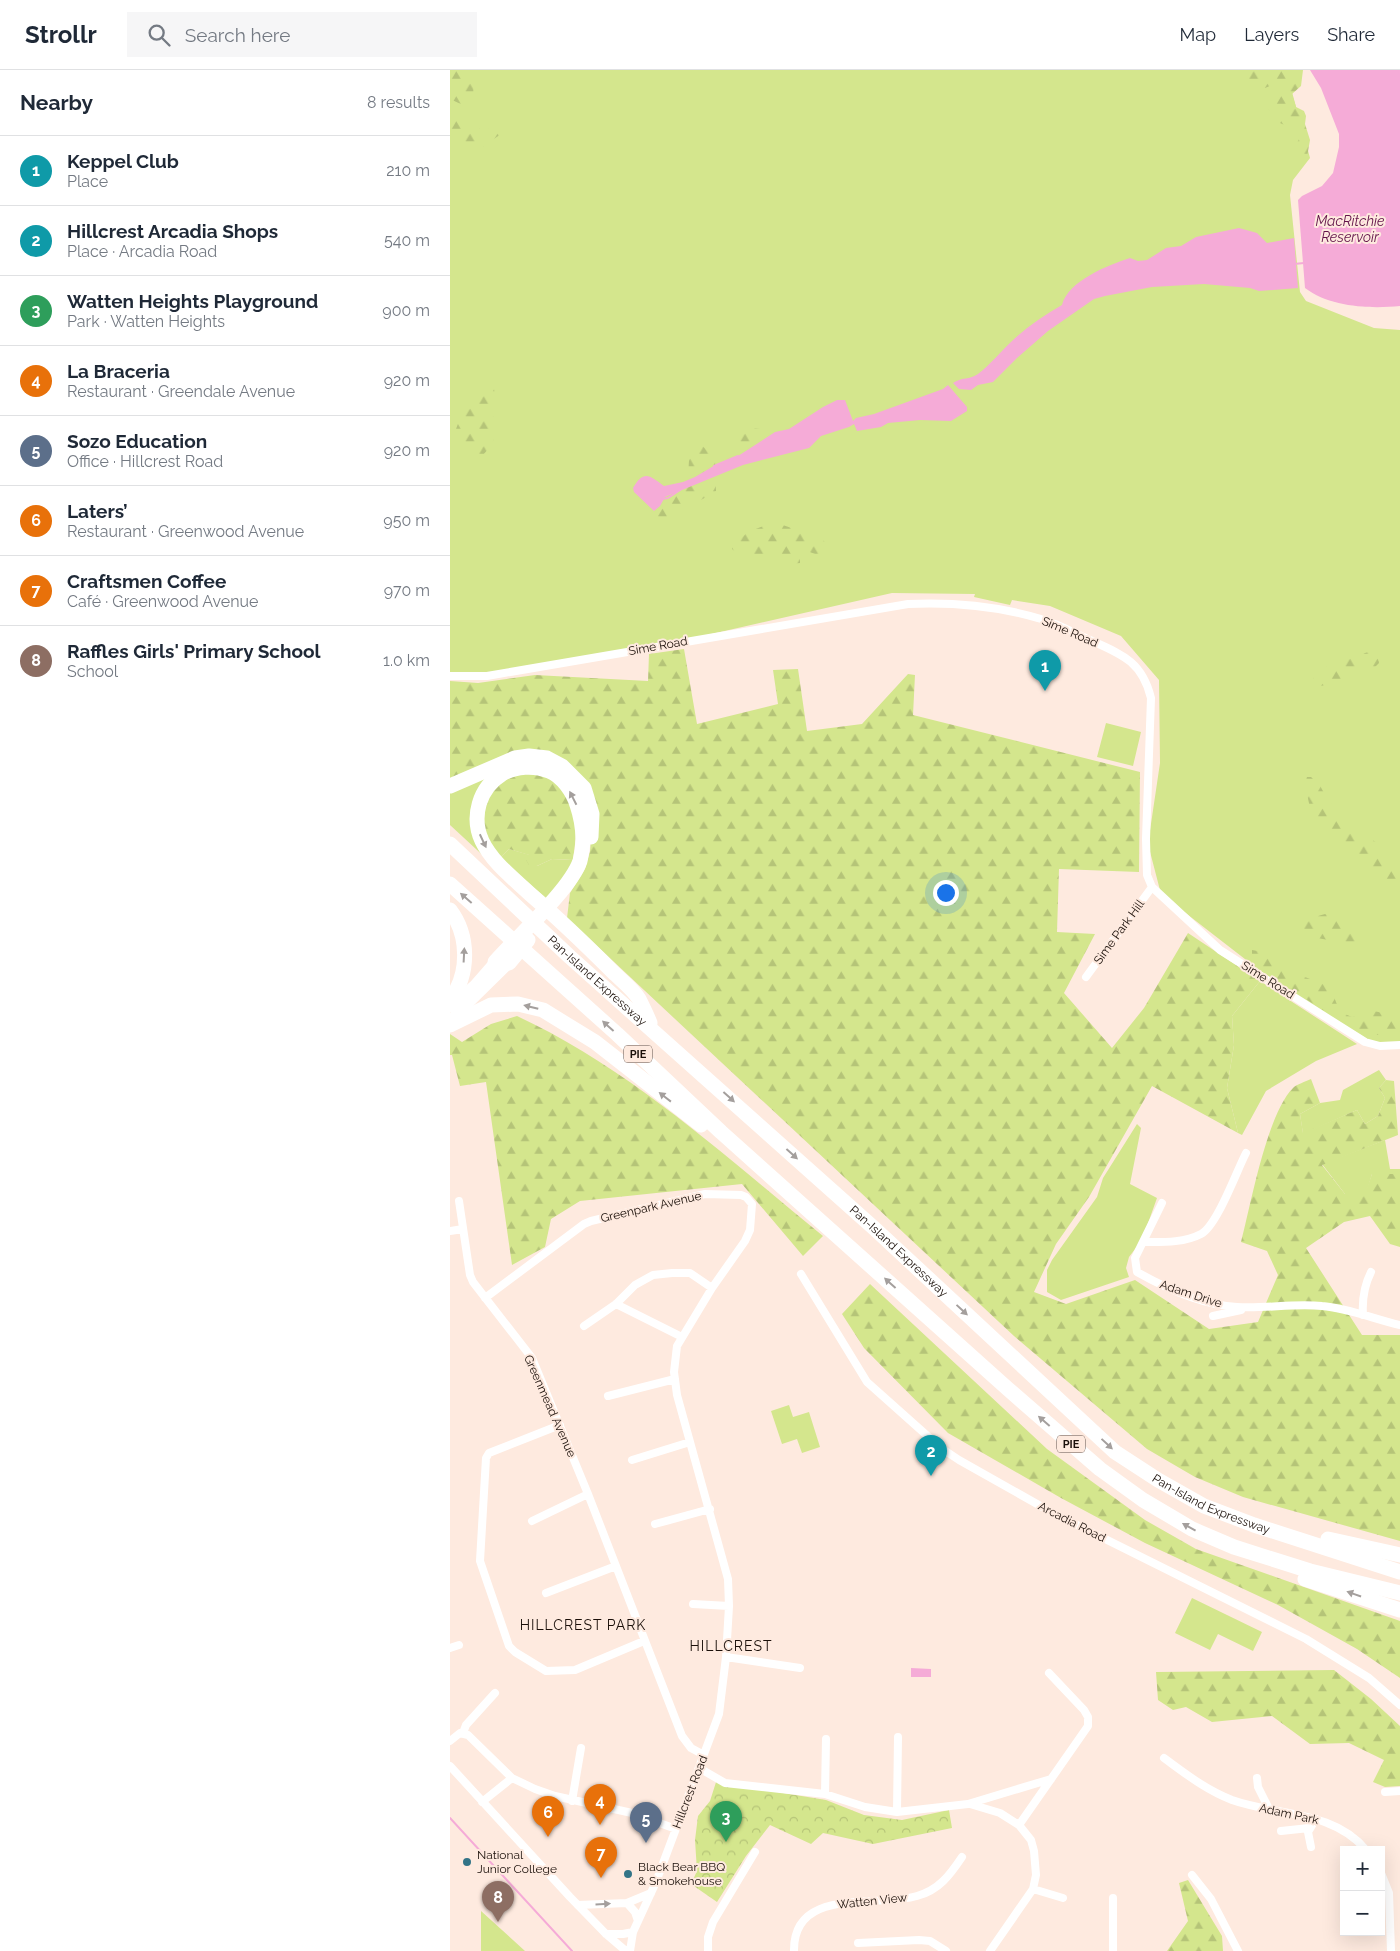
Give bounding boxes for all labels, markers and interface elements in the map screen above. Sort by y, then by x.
search box [127,12,477,57]
text: Strollr [25,20,97,49]
icon: search [145,21,173,49]
text: Search here [185,24,290,46]
text: Map [1180,24,1216,45]
text: Layers [1244,24,1299,45]
text: Share [1327,24,1375,45]
text: Nearby [20,90,93,115]
text: 8 results [367,93,430,112]
text: Keppel Club [67,150,179,172]
text: 1 [32,161,40,180]
text: 210 m [386,161,430,180]
text: Place [67,172,108,191]
water label: MacRitchie Reservoir [1315,213,1385,245]
text: Hillcrest Arcadia Shops [67,220,278,242]
text: 2 [31,231,41,250]
text: 540 m [384,231,430,250]
text: Place · Arcadia Road [67,242,217,261]
text: Watten Heights Playground [67,290,318,312]
text: 3 [32,301,40,320]
text: 900 m [382,301,430,320]
text: Park · Watten Heights [67,312,225,331]
text: La Braceria [67,360,170,382]
text: 4 [31,371,41,390]
text: 920 m [384,371,430,390]
text: Restaurant · Greendale Avenue [67,382,295,401]
text: Sozo Education [67,430,207,452]
text: 5 [32,441,40,460]
text: 920 m [384,441,430,460]
text: Office · Hillcrest Road [67,452,223,471]
text: Laters’ [67,500,128,522]
text: 6 [31,511,41,530]
text: 950 m [383,511,430,530]
text: Restaurant · Greenwood Avenue [67,522,304,541]
text: Craftsmen Coffee [67,570,226,592]
text: 7 [32,581,40,600]
text: 970 m [384,581,430,600]
text: Café · Greenwood Avenue [67,592,258,611]
street label: Sime Road [1040,614,1100,650]
street label: Sime Road [627,634,689,658]
text: Raffles Girls' Primary School [67,640,321,662]
pin: 1 [1029,650,1061,691]
text: 8 [31,651,41,670]
text: 1.0 km [383,651,430,670]
text: School [67,662,118,681]
one-way arrow [569,791,577,805]
one-way arrow [479,834,487,848]
your location [933,880,959,906]
one-way arrow [460,892,472,904]
street label: Sime Park Hill [1091,896,1148,967]
street label: Pan-Island Expressway [545,933,650,1029]
one-way arrow [461,946,469,962]
street label: Sime Road [1239,958,1297,1002]
one-way arrow [524,1003,539,1011]
one-way arrow [602,1021,615,1032]
road number: PIE [624,1046,652,1062]
one-way arrow [722,1091,735,1102]
one-way arrow [659,1092,672,1103]
one-way arrow [786,1148,798,1160]
street label: Greenpark Avenue [599,1189,703,1225]
street label: Pan-Island Expressway [847,1203,951,1300]
one-way arrow [885,1277,897,1289]
street label: Adam Drive [1158,1277,1224,1311]
one-way arrow [956,1304,968,1316]
street label: Greenmead Avenue [521,1353,579,1459]
one-way arrow [1039,1415,1051,1427]
pin: 2 [915,1435,947,1476]
road number: PIE [1057,1436,1085,1452]
one-way arrow [1100,1438,1112,1450]
street label: Pan-Island Expressway [1150,1471,1272,1537]
street label: Arcadia Road [1036,1499,1108,1545]
one-way arrow [1182,1523,1196,1531]
one-way arrow [1346,1590,1361,1597]
district label: HILLCREST PARK [520,1617,646,1633]
district label: HILLCREST [690,1638,772,1654]
street label: Hillcrest Road [670,1753,710,1831]
pin: 4 [584,1784,616,1825]
pin: 6 [532,1796,564,1837]
pin: 3 [710,1801,742,1842]
street label: Adam Park [1258,1801,1321,1827]
pin: 5 [630,1802,662,1843]
pin: 7 [585,1837,617,1878]
map controls [1340,1846,1385,1936]
button: + [1340,1846,1385,1891]
place label: National Junior College [477,1848,557,1876]
marker: National Junior College [461,1856,473,1868]
place label: Black Bear BBQ & Smokehouse [638,1860,725,1888]
marker: Black Bear BBQ & Smokehouse [622,1868,634,1880]
pin: 8 [482,1881,514,1922]
street label: Watten View [836,1890,908,1912]
button: − [1340,1891,1385,1936]
one-way arrow [595,1900,611,1908]

